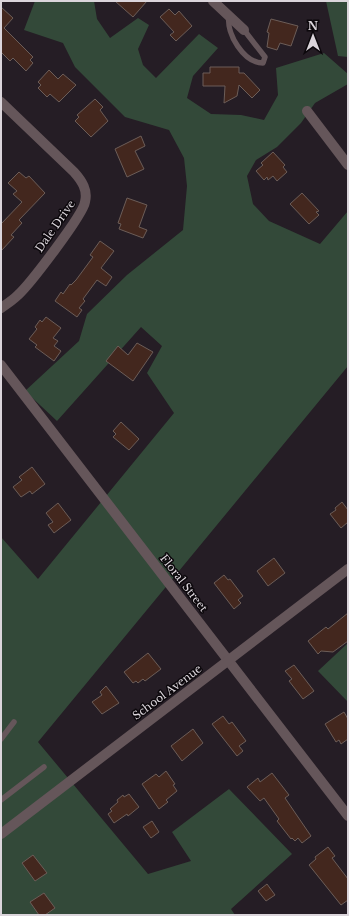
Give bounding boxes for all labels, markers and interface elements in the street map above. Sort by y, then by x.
north arrow [293,16,333,56]
text: N [308,19,319,33]
street label: Dale Drive [32,197,78,255]
street label: Floral Street [157,551,211,615]
street label: School Avenue [130,661,204,723]

